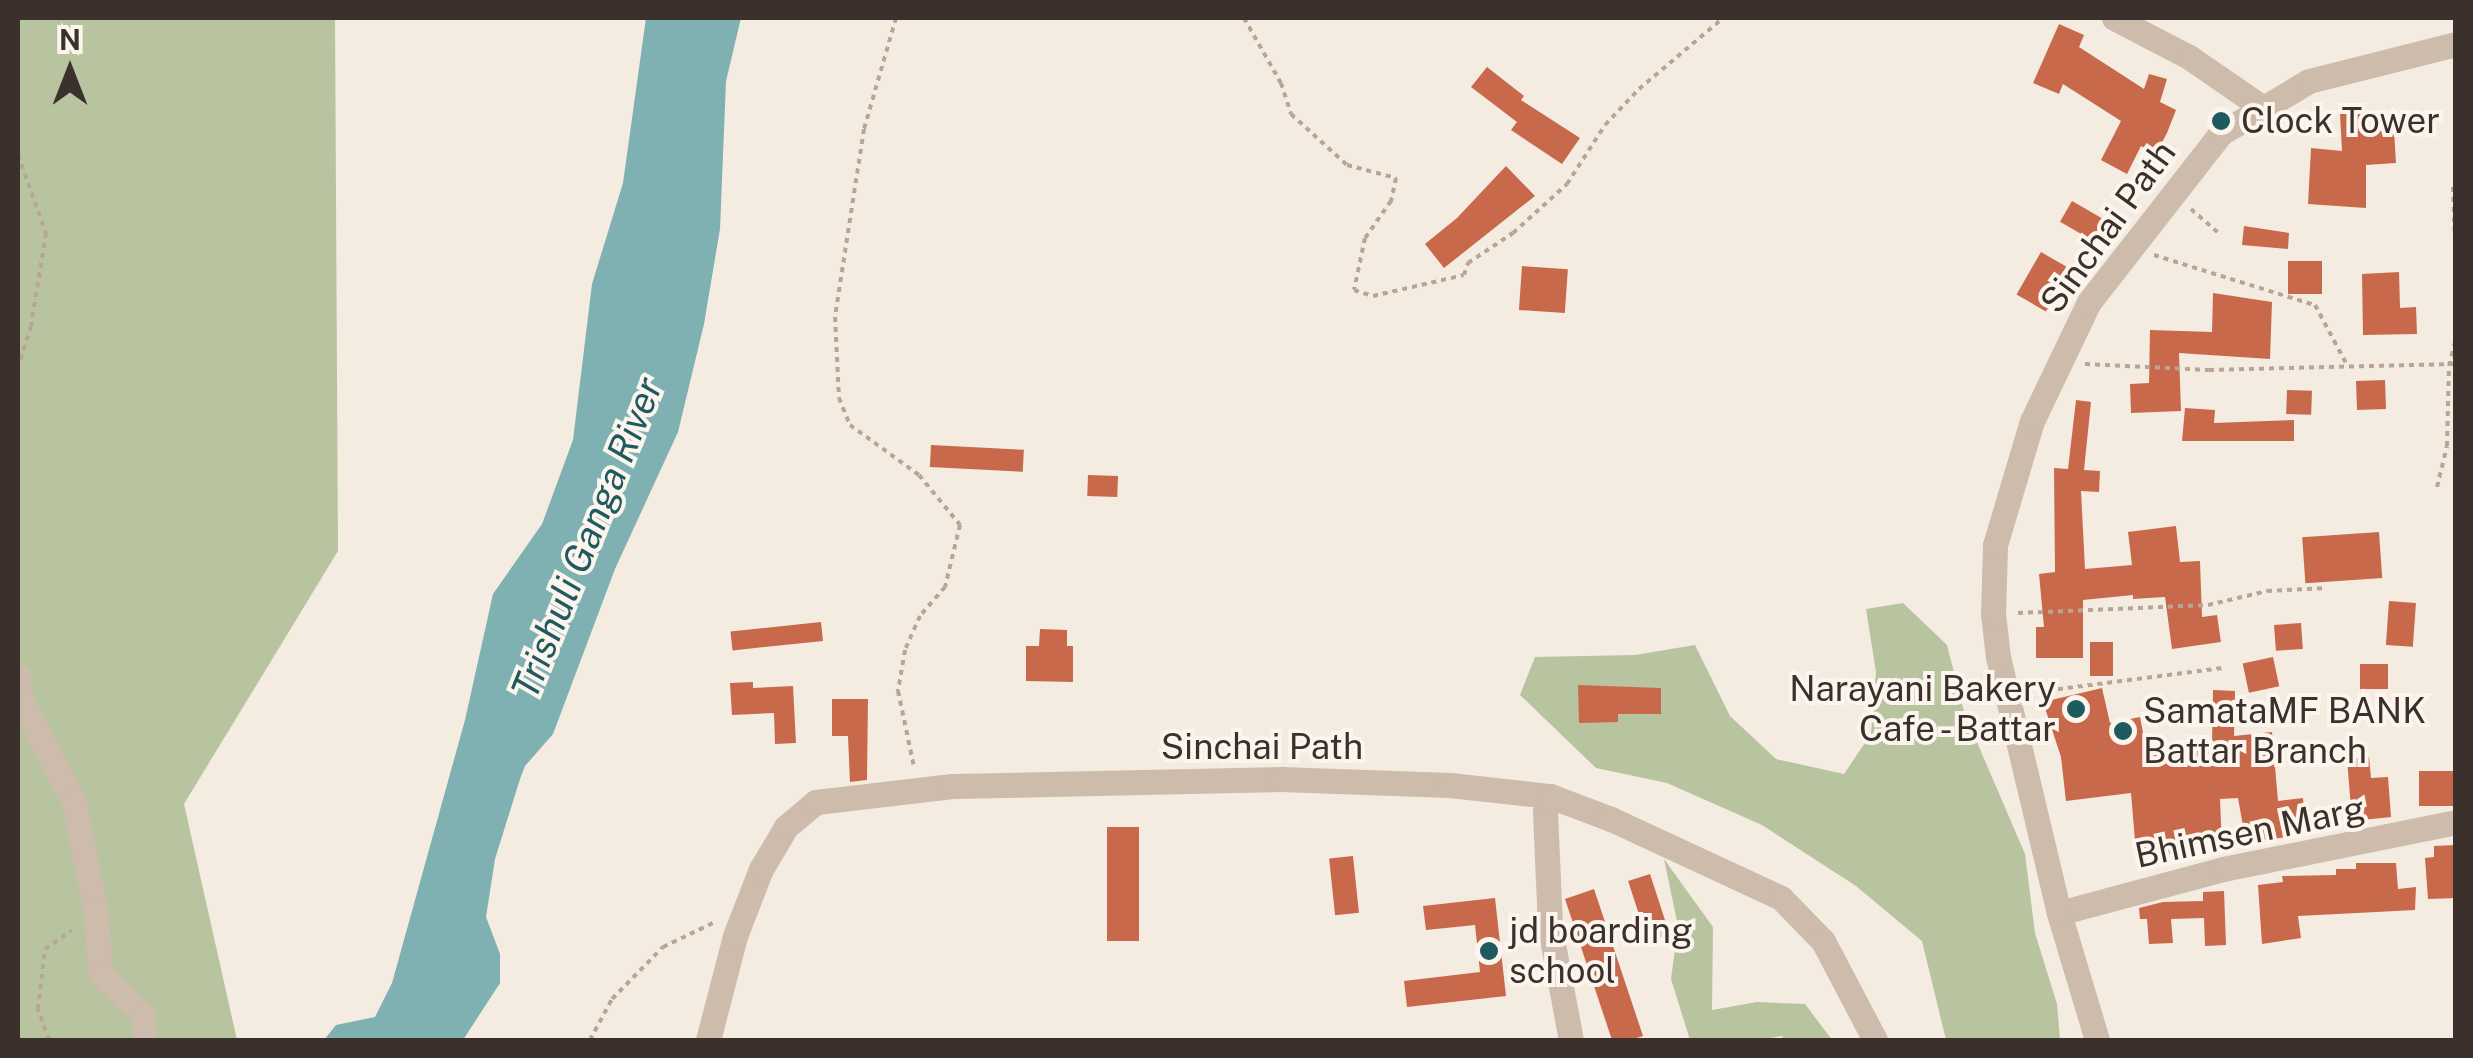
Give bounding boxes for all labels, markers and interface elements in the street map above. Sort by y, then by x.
north arrow [20,20,120,120]
text: N [59,23,81,56]
place label: Clock Tower [2241,100,2440,142]
marker: Clock Tower [2210,110,2232,132]
street label: Sinchai Path [2032,133,2184,321]
water label: Trishuli Ganga River [502,371,672,705]
place label: Narayani Bakery Cafe - Battar [1789,668,2056,750]
place label: SamataMF BANK Battar Branch [2143,690,2426,772]
marker: Narayani Bakery Cafe - Battar [2065,698,2087,720]
marker: SamataMF BANK Battar Branch [2112,720,2134,742]
street label: Sinchai Path [1161,726,1363,768]
street label: Bhimsen Marg [2131,787,2369,877]
place label: jd boarding school [1509,910,1693,992]
marker: jd boarding school [1478,940,1500,962]

